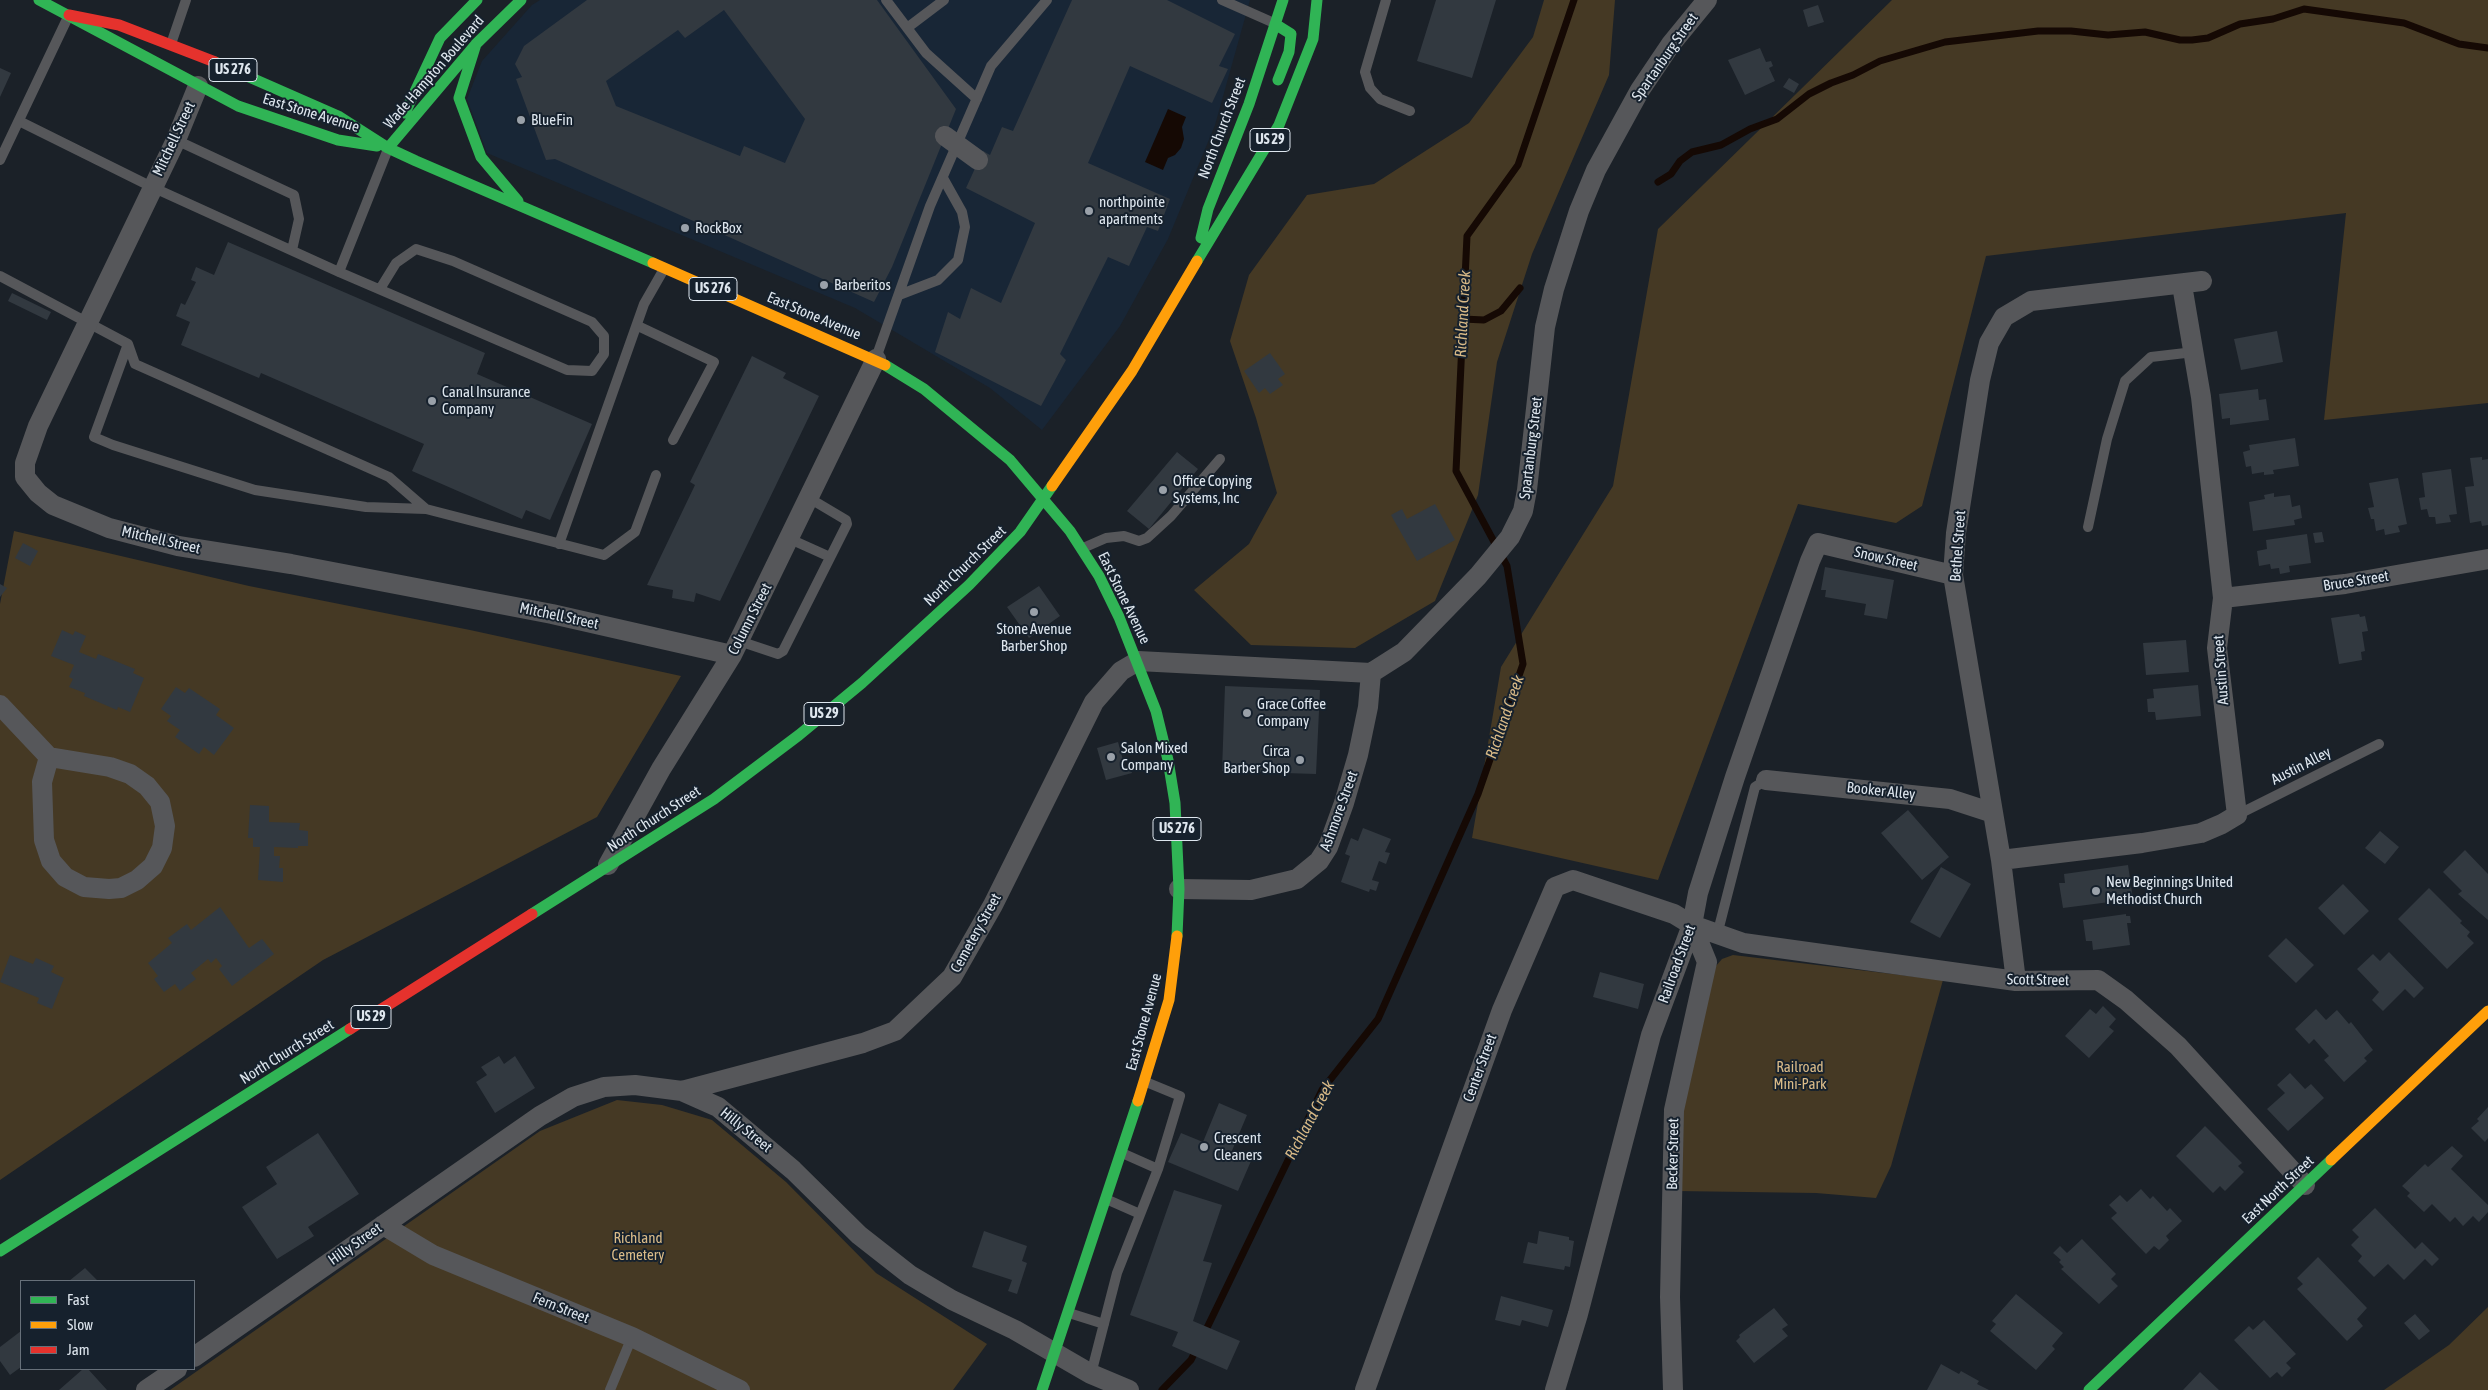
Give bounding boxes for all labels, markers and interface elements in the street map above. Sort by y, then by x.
street label: Spartanburg Street [1628,10,1702,104]
street label: Wade Hampton Boulevard [380,12,488,132]
road number: US 276 [209,58,257,82]
street label: North Church Street [1194,75,1250,181]
street label: East Stone Avenue [260,90,362,136]
street label: Mitchell Street [149,99,199,179]
place label: BlueFin [531,111,573,129]
marker: BlueFin [515,114,527,126]
road number: US 29 [1250,128,1290,152]
place label: northpointe apartments [1099,193,1165,228]
marker: northpointe apartments [1083,205,1095,217]
place label: RockBox [695,219,742,237]
marker: RockBox [679,222,691,234]
water label: Richland Creek [1451,270,1475,358]
place label: Barberitos [834,276,891,294]
road number: US 276 [689,278,737,300]
marker: Barberitos [818,279,830,291]
street label: East Stone Avenue [764,288,864,344]
place label: Canal Insurance Company [442,383,530,418]
marker: Canal Insurance Company [426,395,438,407]
street label: Spartanburg Street [1516,396,1546,500]
place label: Office Copying Systems, Inc [1173,472,1252,507]
marker: Office Copying Systems, Inc [1157,484,1169,496]
street label: Bethel Street [1947,510,1969,582]
street label: Mitchell Street [120,522,202,558]
street label: North Church Street [920,522,1010,610]
street label: Snow Street [1853,543,1919,575]
street label: East Stone Avenue [1094,549,1154,647]
street label: Bruce Street [2322,567,2390,595]
street label: Column Street [724,580,776,658]
street label: Mitchell Street [518,599,600,633]
marker: Stone Avenue Barber Shop [1028,606,1040,618]
place label: Stone Avenue Barber Shop [996,620,1072,655]
street label: Austin Street [2210,635,2232,705]
water label: Richland Creek [1482,673,1528,761]
place label: Grace Coffee Company [1257,695,1326,730]
road number: US 29 [804,702,844,726]
marker: Grace Coffee Company [1241,707,1253,719]
place label: Salon Mixed Company [1121,739,1188,774]
place label: Circa Barber Shop [1223,742,1290,777]
street label: Austin Alley [2268,743,2334,789]
marker: Salon Mixed Company [1105,751,1117,763]
marker: Circa Barber Shop [1294,754,1306,766]
street label: Ashmore Street [1316,768,1362,854]
street label: Booker Alley [1846,778,1916,804]
street label: North Church Street [604,782,704,856]
road number: US 276 [1153,818,1201,841]
place label: New Beginnings United Methodist Church [2106,873,2233,908]
marker: New Beginnings United Methodist Church [2090,885,2102,897]
street label: Cemetery Street [947,890,1005,976]
street label: Railroad Street [1654,922,1700,1006]
street label: Scott Street [2007,970,2069,990]
street label: East Stone Avenue [1122,971,1166,1073]
road number: US 29 [351,1006,391,1028]
street label: North Church Street [237,1016,337,1088]
street label: Center Street [1459,1031,1501,1105]
park label: Railroad Mini-Park [1773,1058,1827,1093]
water label: Richland Creek [1281,1077,1339,1163]
street label: Hilly Street [717,1104,775,1156]
street label: Becker Street [1663,1118,1683,1190]
place label: Crescent Cleaners [1214,1129,1262,1164]
marker: Crescent Cleaners [1198,1141,1210,1153]
street label: East North Street [2238,1152,2318,1228]
street label: Hilly Street [325,1219,385,1269]
park label: Richland Cemetery [612,1229,664,1264]
legend [20,1280,195,1370]
street label: Fern Street [530,1289,592,1327]
text: Fast [67,1291,89,1308]
text: Slow [67,1316,93,1333]
text: Jam [67,1341,90,1358]

